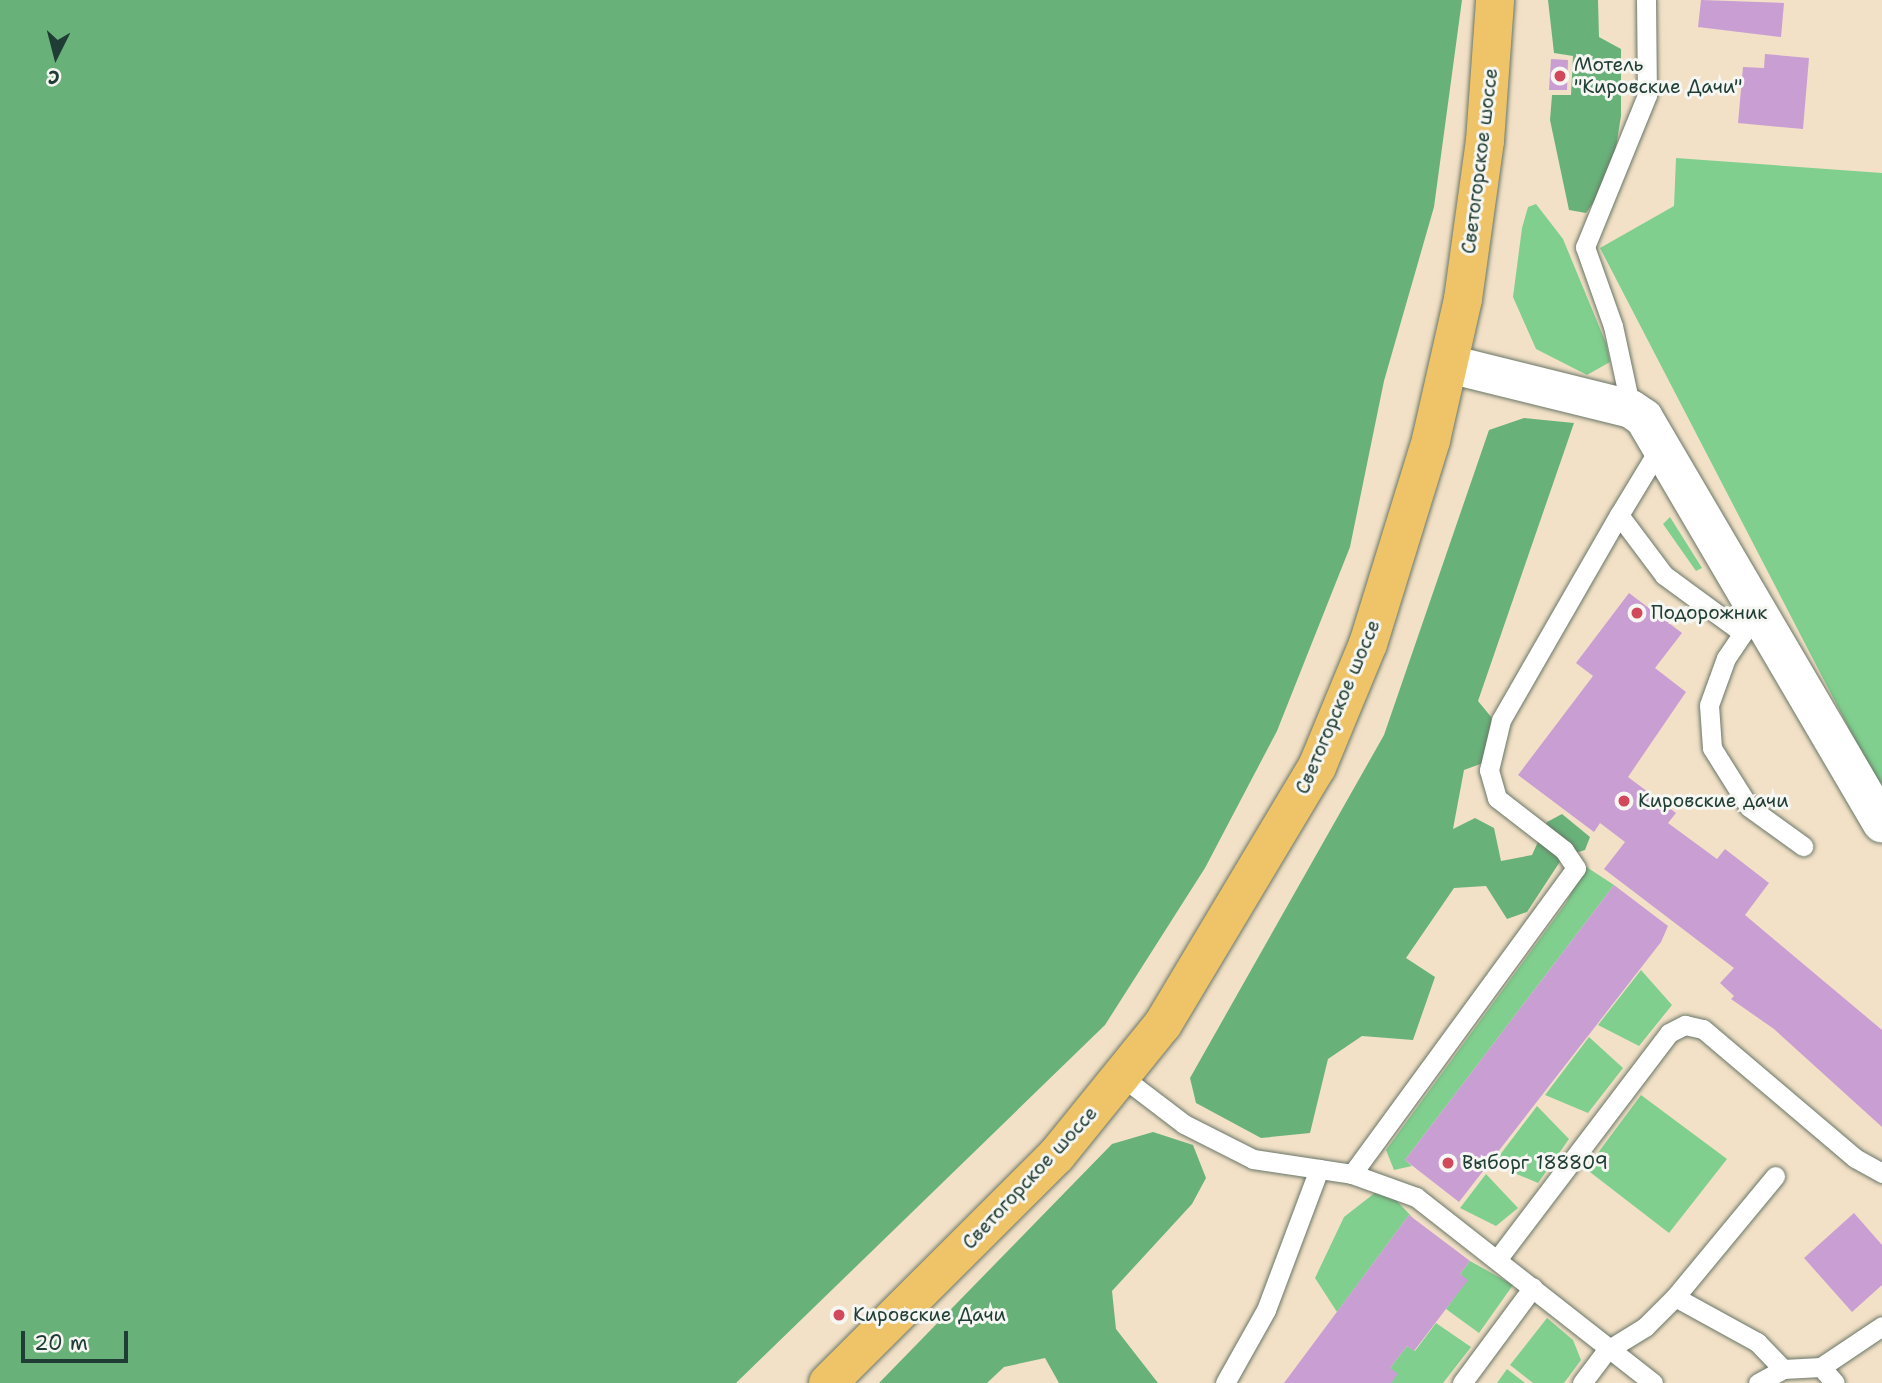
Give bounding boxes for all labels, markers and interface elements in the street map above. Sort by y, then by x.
north arrow [21,21,91,91]
place label: Мотель "Кировские Дачи" [1574,54,1743,98]
text: С [47,64,61,90]
street label: Светогорское шоссе [1457,67,1503,255]
marker: Мотель "Кировские Дачи" [1552,68,1568,84]
place label: Подорожник [1651,602,1767,624]
marker: Подорожник [1629,605,1645,621]
street label: Светогорское шоссе [1291,616,1385,798]
place label: Кировские дачи [1638,790,1789,812]
marker: Кировские дачи [1616,793,1632,809]
street label: Светогорское шоссе [958,1102,1102,1254]
place label: Выборг 188809 [1462,1152,1608,1174]
marker: Выборг 188809 [1440,1155,1456,1171]
place label: Кировские Дачи [853,1304,1006,1326]
marker: Кировские Дачи [831,1307,847,1323]
scale bar [24,1316,131,1360]
text: 20 m [34,1329,88,1357]

